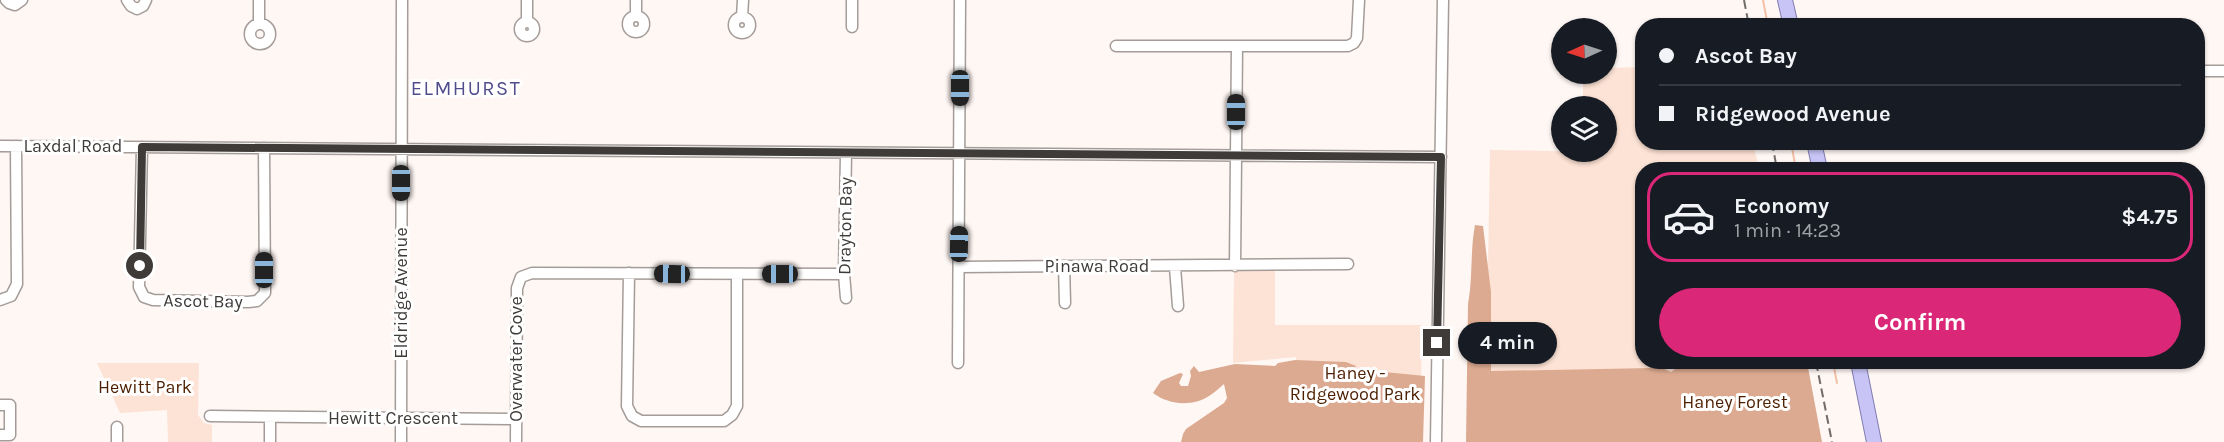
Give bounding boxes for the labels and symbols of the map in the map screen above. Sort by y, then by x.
north arrow [1551,18,1617,84]
car [951,70,969,106]
district label: ELMHURST [411,77,521,100]
car [1227,94,1245,130]
street label: Laxdal Road [24,135,122,157]
car [392,165,410,201]
street label: Drayton Bay [833,176,857,275]
car [950,226,968,262]
street label: Eldridge Avenue [390,227,412,359]
route start [126,252,153,279]
car [255,252,273,288]
street label: Pinawa Road [1045,255,1149,277]
car [654,265,690,283]
car [762,265,798,283]
street label: Ascot Bay [163,289,244,313]
street label: Overwater Cove [505,296,527,422]
callout: 4 min [1458,322,1557,364]
route end [1423,329,1450,356]
park label: Haney - Ridgewood Park [1290,362,1420,405]
park label: Hewitt Park [98,376,192,398]
park label: Haney Forest [1682,391,1788,413]
street label: Hewitt Crescent [328,407,458,429]

